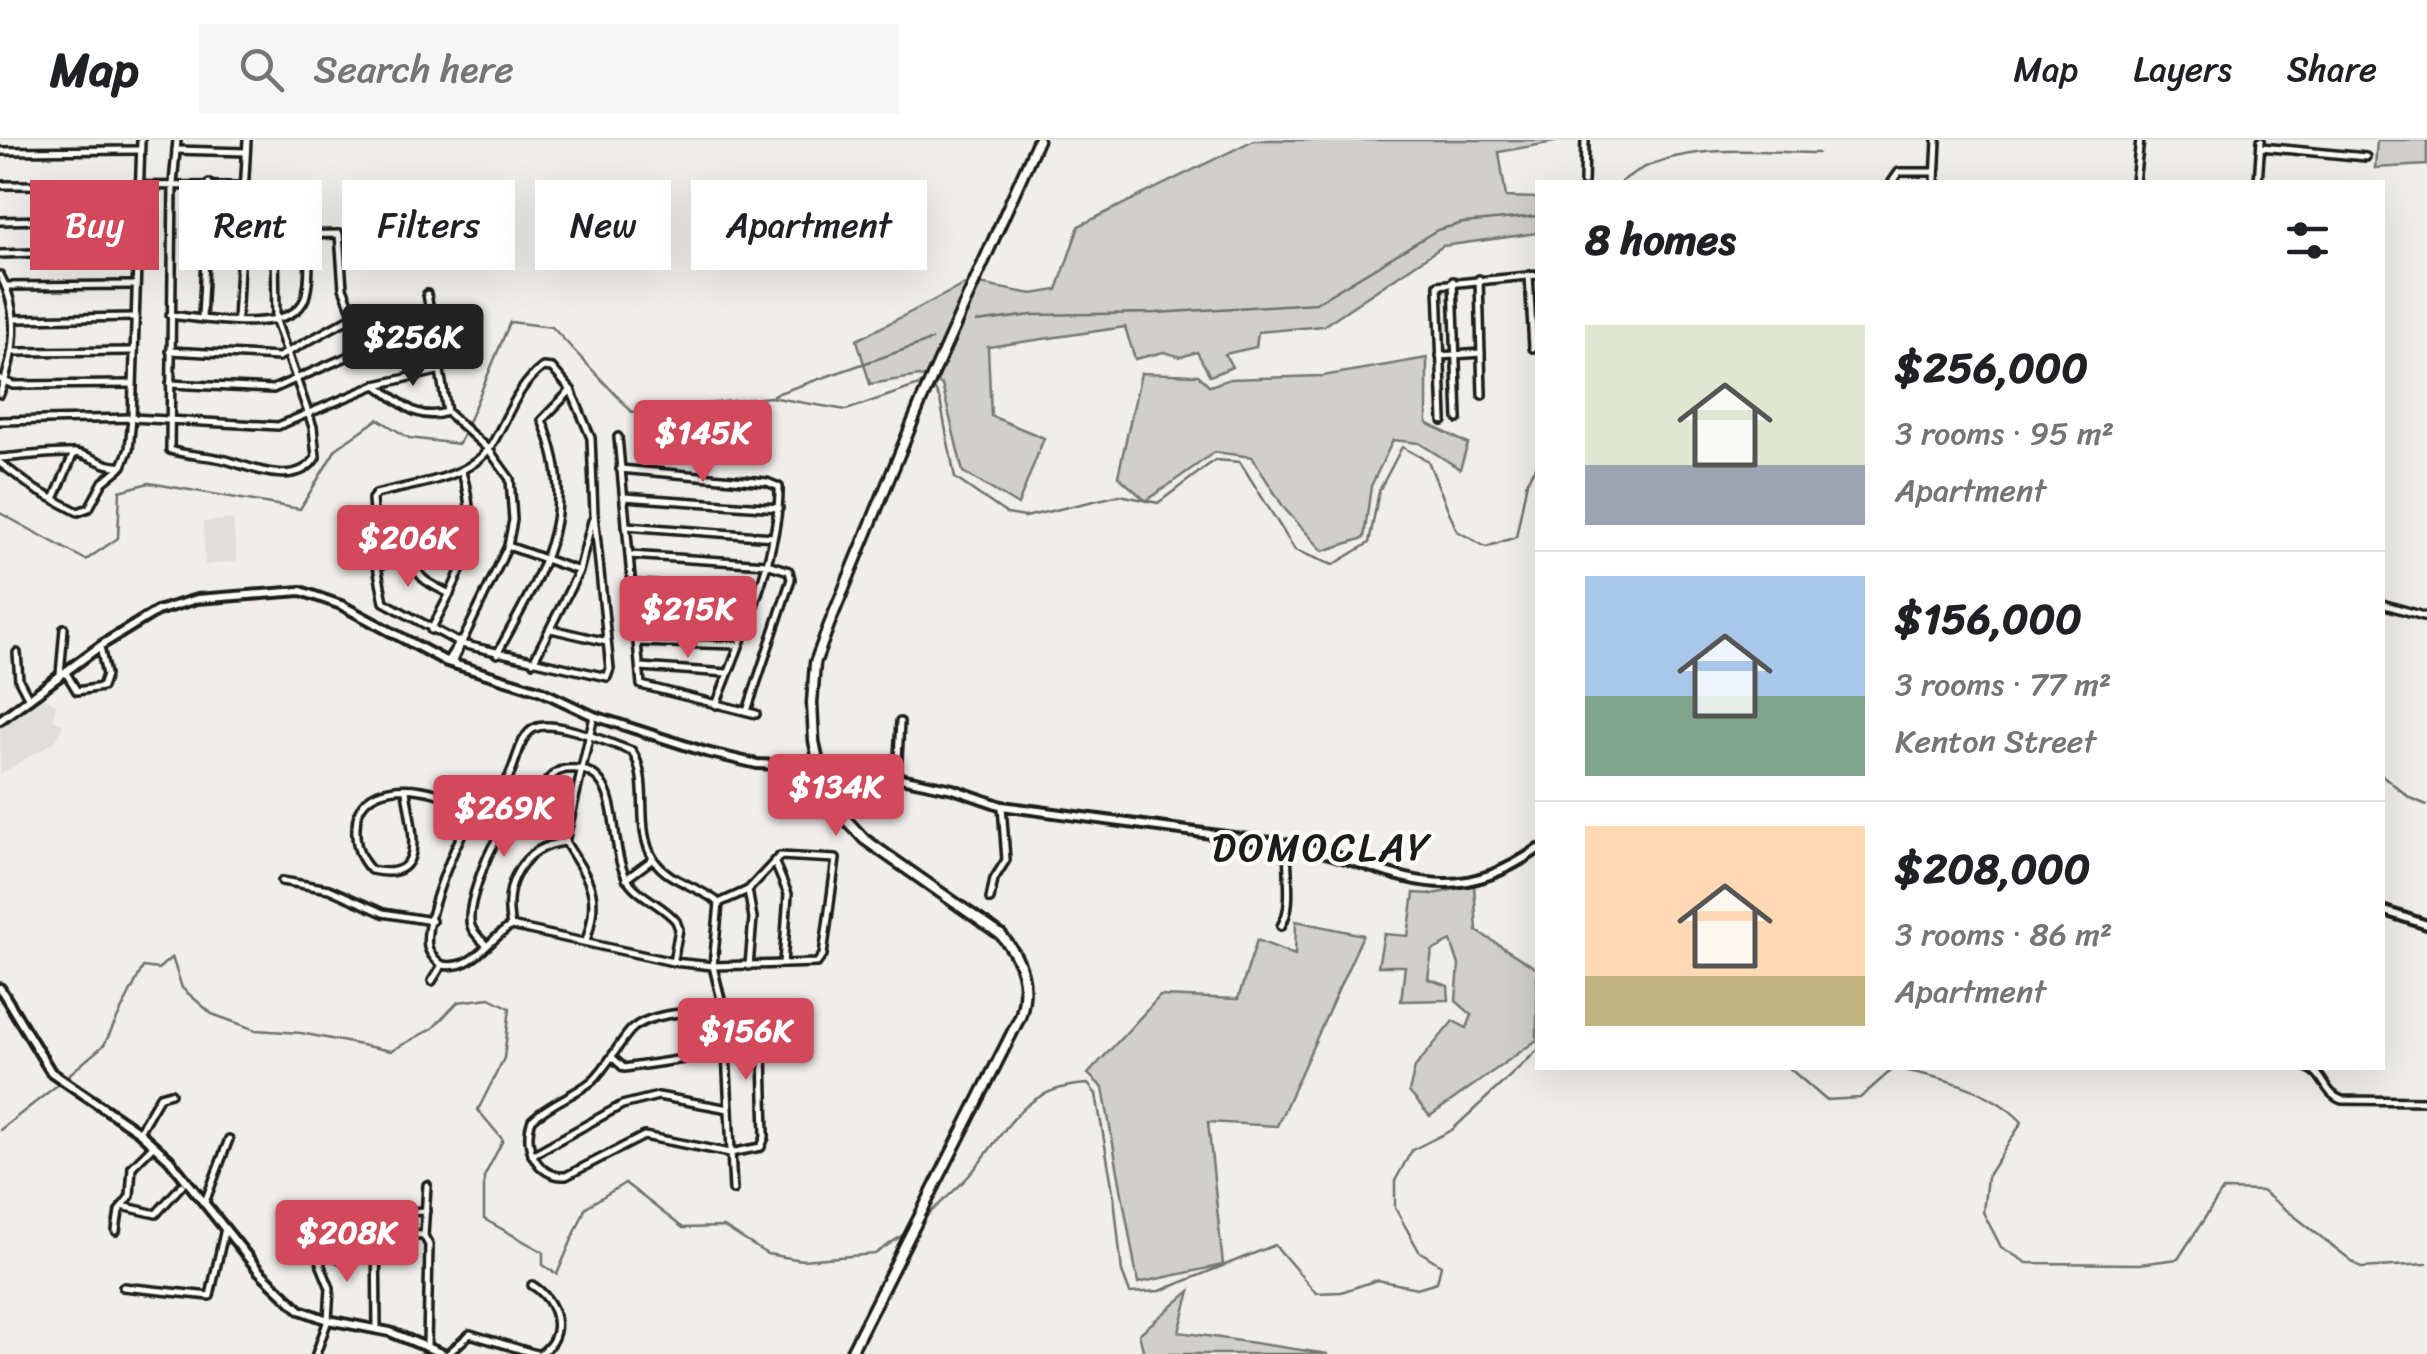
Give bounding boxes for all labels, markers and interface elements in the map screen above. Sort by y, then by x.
search box [199,24,899,114]
text: Map [50,27,139,112]
text: Search here [314,36,514,103]
text: Map [2014,38,2078,100]
text: Layers [2133,38,2232,100]
text: Share [2287,38,2377,100]
icon: search [234,42,289,97]
chip: Buy [30,180,159,270]
chip: Rent [179,180,322,270]
chip: Filters [342,180,515,270]
chip: New [535,180,671,270]
chip: Apartment [691,180,927,270]
text: 8 homes [1585,203,1736,277]
icon: filters [2280,213,2335,268]
pin: $256K [343,304,483,389]
text: $256K [364,308,462,365]
text: $256,000 [1895,331,2088,405]
icon: home [1665,365,1785,485]
pin: $145K [633,400,773,485]
text: $145K [656,404,750,461]
text: 3 rooms · 95 m² [1895,405,2114,462]
text: Apartment [1895,462,2046,519]
pin: $206K [338,505,478,590]
text: $206K [359,509,457,566]
pin: $215K [618,576,758,661]
text: $215K [642,580,734,637]
text: $156,000 [1895,582,2082,656]
icon: home [1665,616,1785,736]
text: 3 rooms · 77 m² [1895,656,2111,713]
text: Kenton Street [1895,713,2096,770]
pin: $134K [766,754,906,839]
text: $134K [790,758,882,815]
pin: $269K [434,775,574,860]
text: $269K [455,779,553,836]
district label: DOMOCLAY [1212,812,1432,883]
text: $208,000 [1895,832,2090,906]
icon: home [1665,866,1785,986]
text: 3 rooms · 86 m² [1895,906,2112,963]
text: Apartment [1895,963,2046,1020]
pin: $156K [676,998,816,1083]
text: $156K [700,1002,792,1059]
pin: $208K [277,1200,417,1285]
text: $208K [298,1204,396,1261]

